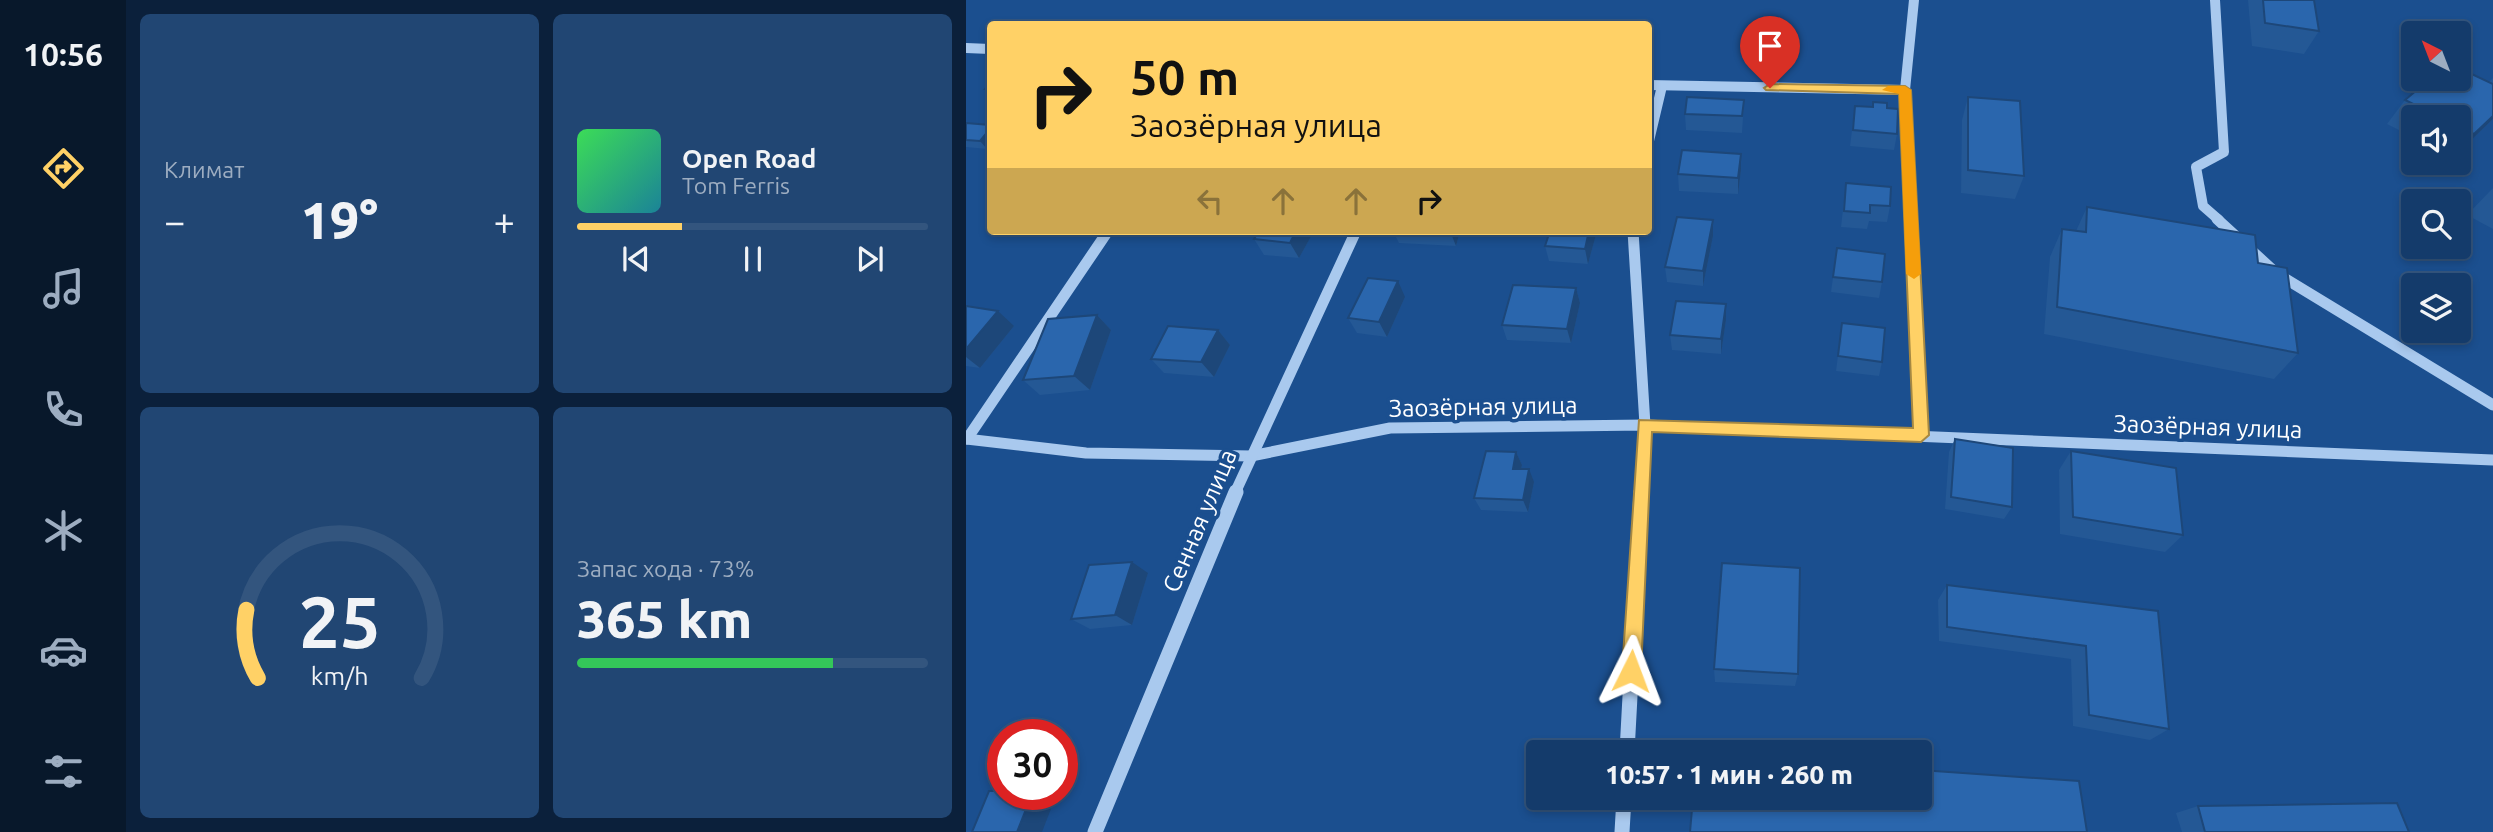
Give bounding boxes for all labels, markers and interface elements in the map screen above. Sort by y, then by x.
pin [1740,16,1800,88]
north arrow [2401,21,2471,91]
map controls [2401,21,2471,343]
icon: arrive [1751,27,1789,65]
text: 10:56 [23,36,103,72]
icon: right [1015,49,1106,140]
text: 50 m [1130,49,1239,104]
button: sound [2401,105,2471,175]
text: Заозёрная улица [1130,107,1382,143]
icon: directions [39,144,88,193]
text: Open Road [682,144,816,173]
text: Климат [164,157,244,182]
text: Tom Ferris [682,173,790,198]
icon: left [1191,182,1229,220]
icon: ahead [1264,182,1302,220]
icon: ahead [1337,182,1375,220]
icon: right [1410,182,1448,220]
button: search [2401,189,2471,259]
text: 19° [301,191,378,249]
text: − [164,200,185,242]
text: + [494,200,515,242]
icon: previous [617,240,655,278]
icon: pause [734,240,772,278]
icon: next [851,240,889,278]
icon: music [39,264,88,313]
button: layers [2401,273,2471,343]
icon: phone [39,385,88,434]
street label: Заозёрная улица [1388,391,1578,422]
street label: Заозёрная улица [2113,410,2303,443]
street label: Сенная улица [1157,445,1242,596]
icon: climate [39,506,88,555]
text: Запас хода · 73% [577,556,754,581]
text: 25 [298,581,381,663]
text: 365 km [577,590,752,648]
icon: car [39,626,88,675]
position arrow [1594,634,1668,708]
text: km/h [311,662,368,690]
speed limit sign: 30 [987,719,1078,810]
icon: filters [39,747,88,796]
text: 10:57 · 1 мин · 260 m [1605,760,1853,789]

